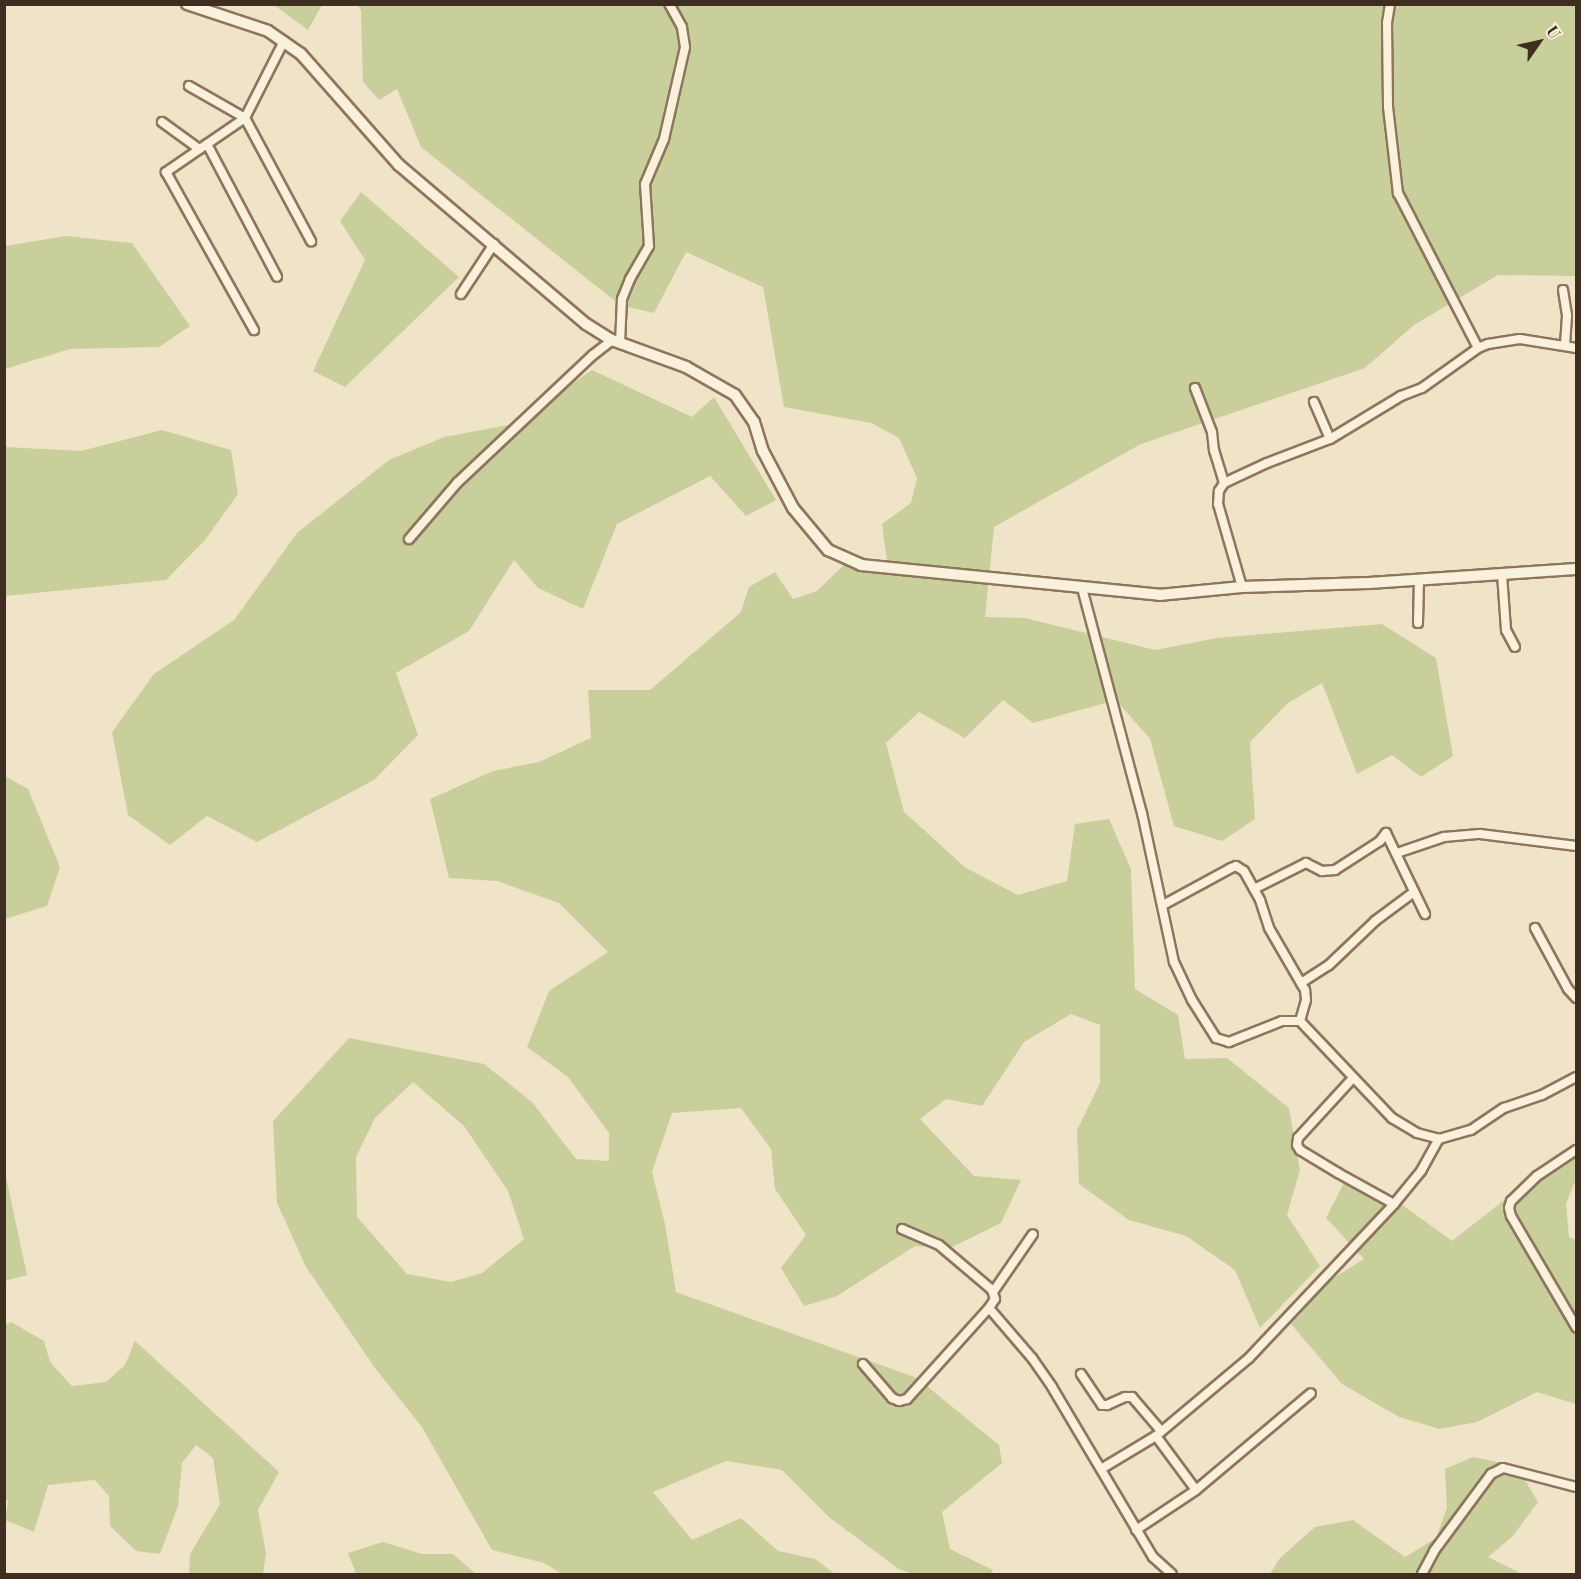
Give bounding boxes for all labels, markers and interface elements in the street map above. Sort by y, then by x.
north arrow [1509,12,1569,72]
text: U [1543,21,1566,42]

